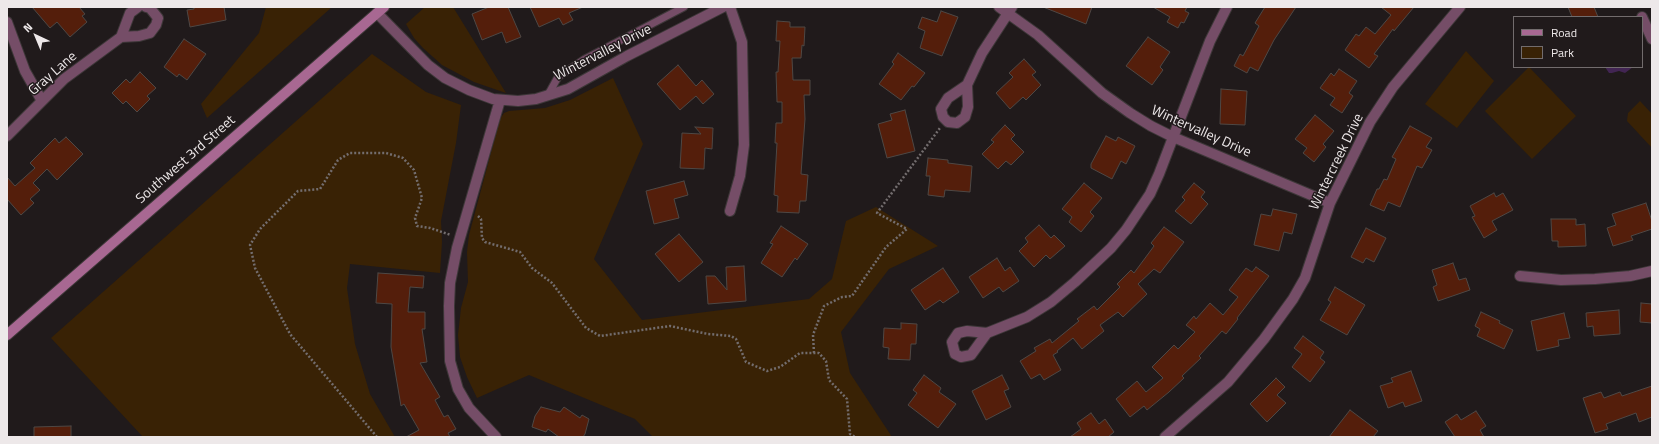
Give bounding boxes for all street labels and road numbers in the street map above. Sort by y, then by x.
street label: Wintervalley Drive [551,21,655,85]
street label: Gray Lane [25,48,81,100]
street label: Wintervalley Drive [1149,103,1253,161]
street label: Wintercreek Drive [1306,111,1368,213]
street label: Southwest 3rd Street [133,112,239,208]

